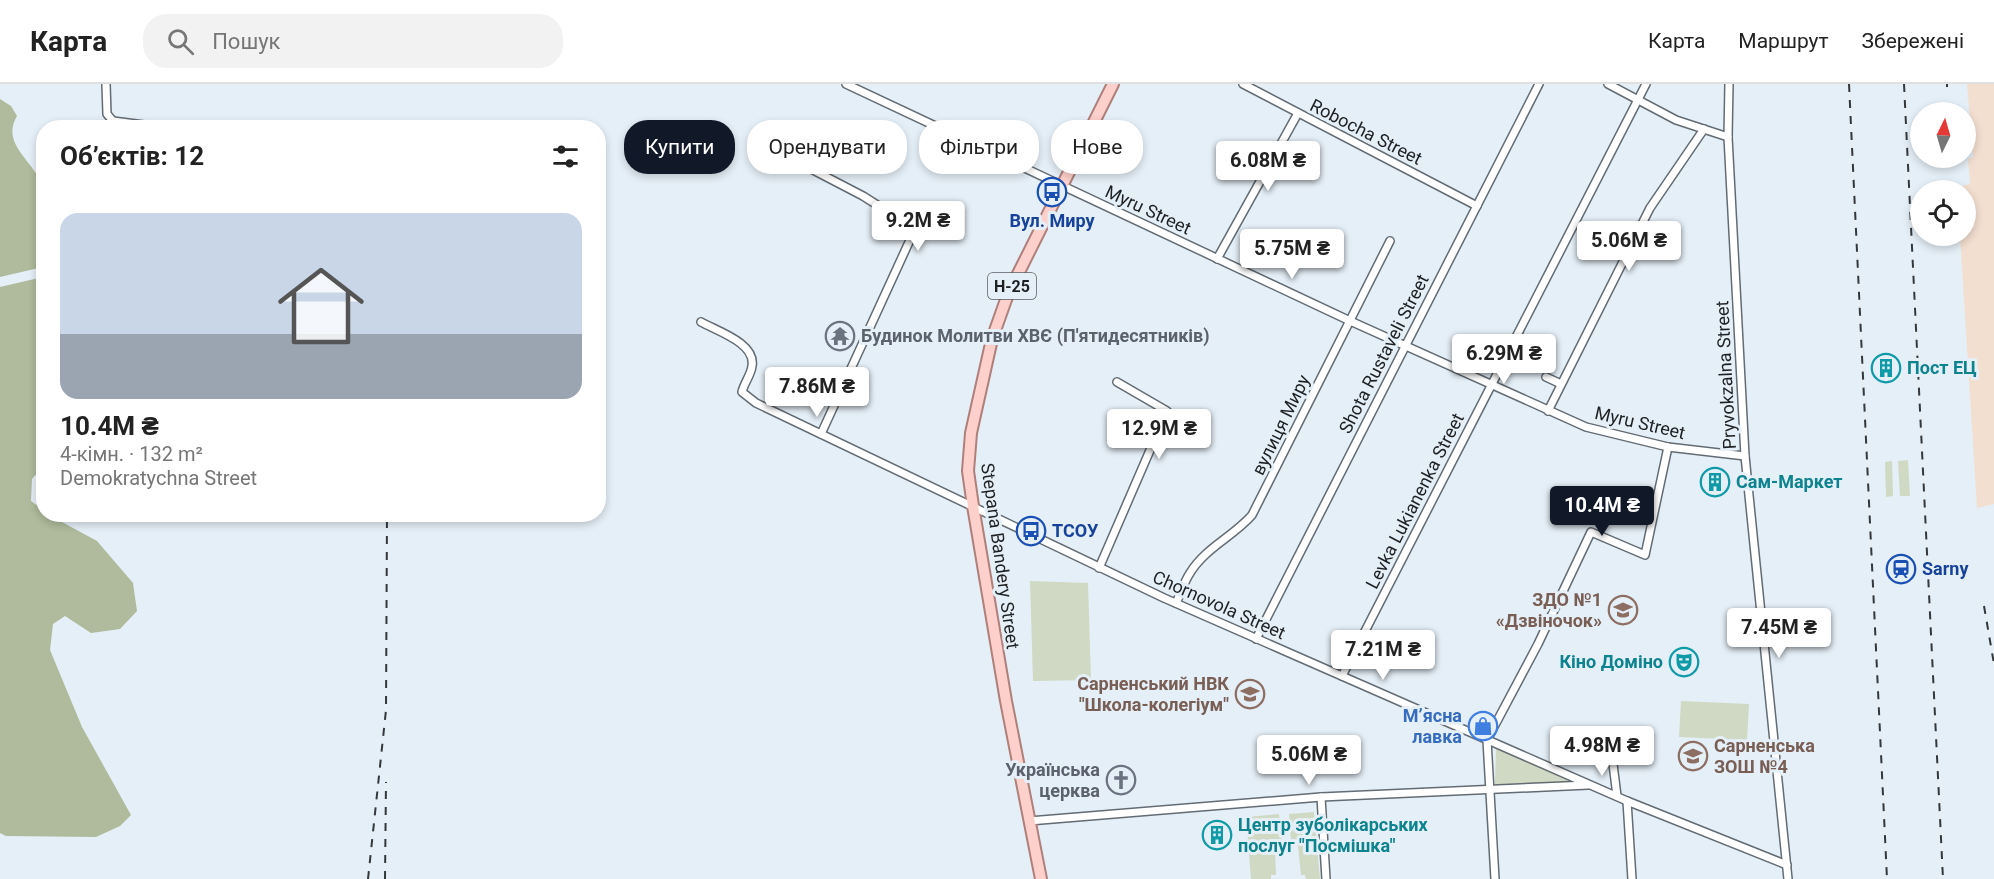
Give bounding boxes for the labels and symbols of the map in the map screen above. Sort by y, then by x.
street label: Robocha Street [1307,94,1426,169]
north arrow [1910,102,1976,168]
pin: 6.08M ₴ [1213,141,1323,192]
bus stop icon: Вул. Миру [1036,176,1068,208]
street label: Myru Street [1102,181,1195,239]
pin: 9.2M ₴ [869,201,967,252]
place label: Вул. Миру [1009,210,1096,231]
pin: 5.06M ₴ [1574,221,1684,272]
pin: 5.75M ₴ [1237,229,1347,280]
street label: Shota Rustaveli Street [1334,271,1433,437]
road number: Н-25 [988,273,1036,299]
street label: Pryvokzalna Street [1711,300,1740,450]
temple icon: Будинок Молитви ХВЄ (П'ятидесятників) [824,320,856,352]
place label: Будинок Молитви ХВЄ (П'ятидесятників) [861,325,1210,347]
pin: 6.29M ₴ [1449,334,1559,385]
building icon: Пост ЕЦ [1870,352,1902,384]
place label: Пост ЕЦ [1907,357,1977,378]
pin: 7.86M ₴ [762,367,872,418]
street label: вулиця Миру [1247,371,1314,478]
street label: Myru Street [1593,402,1687,443]
pin: 12.9M ₴ [1104,409,1214,460]
street label: Levka Lukianenka Street [1361,409,1468,592]
street label: Stepana Bandery Street [977,462,1024,650]
building icon: Сам-Маркет [1699,466,1731,498]
place label: Сам-Маркет [1736,471,1842,492]
pin: 10.4M ₴ [1547,486,1657,537]
bus stop icon: ТСОУ [1015,515,1047,547]
place label: ТСОУ [1052,520,1099,541]
station icon: Sarny [1885,553,1917,585]
place label: Sarny [1922,558,1969,579]
street label: Chornovola Street [1150,566,1289,643]
place label: ЗДО №1 «Дзвіночок» [1496,589,1602,631]
school or university icon: ЗДО №1 «Дзвіночок» [1607,594,1639,626]
pin: 7.45M ₴ [1724,608,1834,659]
pin: 7.21M ₴ [1328,630,1438,681]
theatre icon: Кіно Доміно [1668,646,1700,678]
place label: Кіно Доміно [1559,651,1663,672]
place label: Сарненський НВК "Школа-колегіум" [1077,673,1229,715]
school or university icon: Сарненський НВК "Школа-колегіум" [1234,678,1266,710]
place label: Мʼясна лавка [1403,705,1462,747]
shop icon: Мʼясна лавка [1467,710,1499,742]
pin: 4.98M ₴ [1547,726,1657,777]
pin: 5.06M ₴ [1254,735,1364,786]
place label: Сарненська ЗОШ №4 [1714,735,1815,777]
school or university icon: Сарненська ЗОШ №4 [1677,740,1709,772]
place label: Українська церква [1005,759,1100,801]
church icon: Українська церква [1105,764,1137,796]
place label: Центр зуболікарських послуг "Посмішка" [1238,814,1429,856]
building icon: Центр зуболікарських послуг "Посмішка" [1201,819,1233,851]

